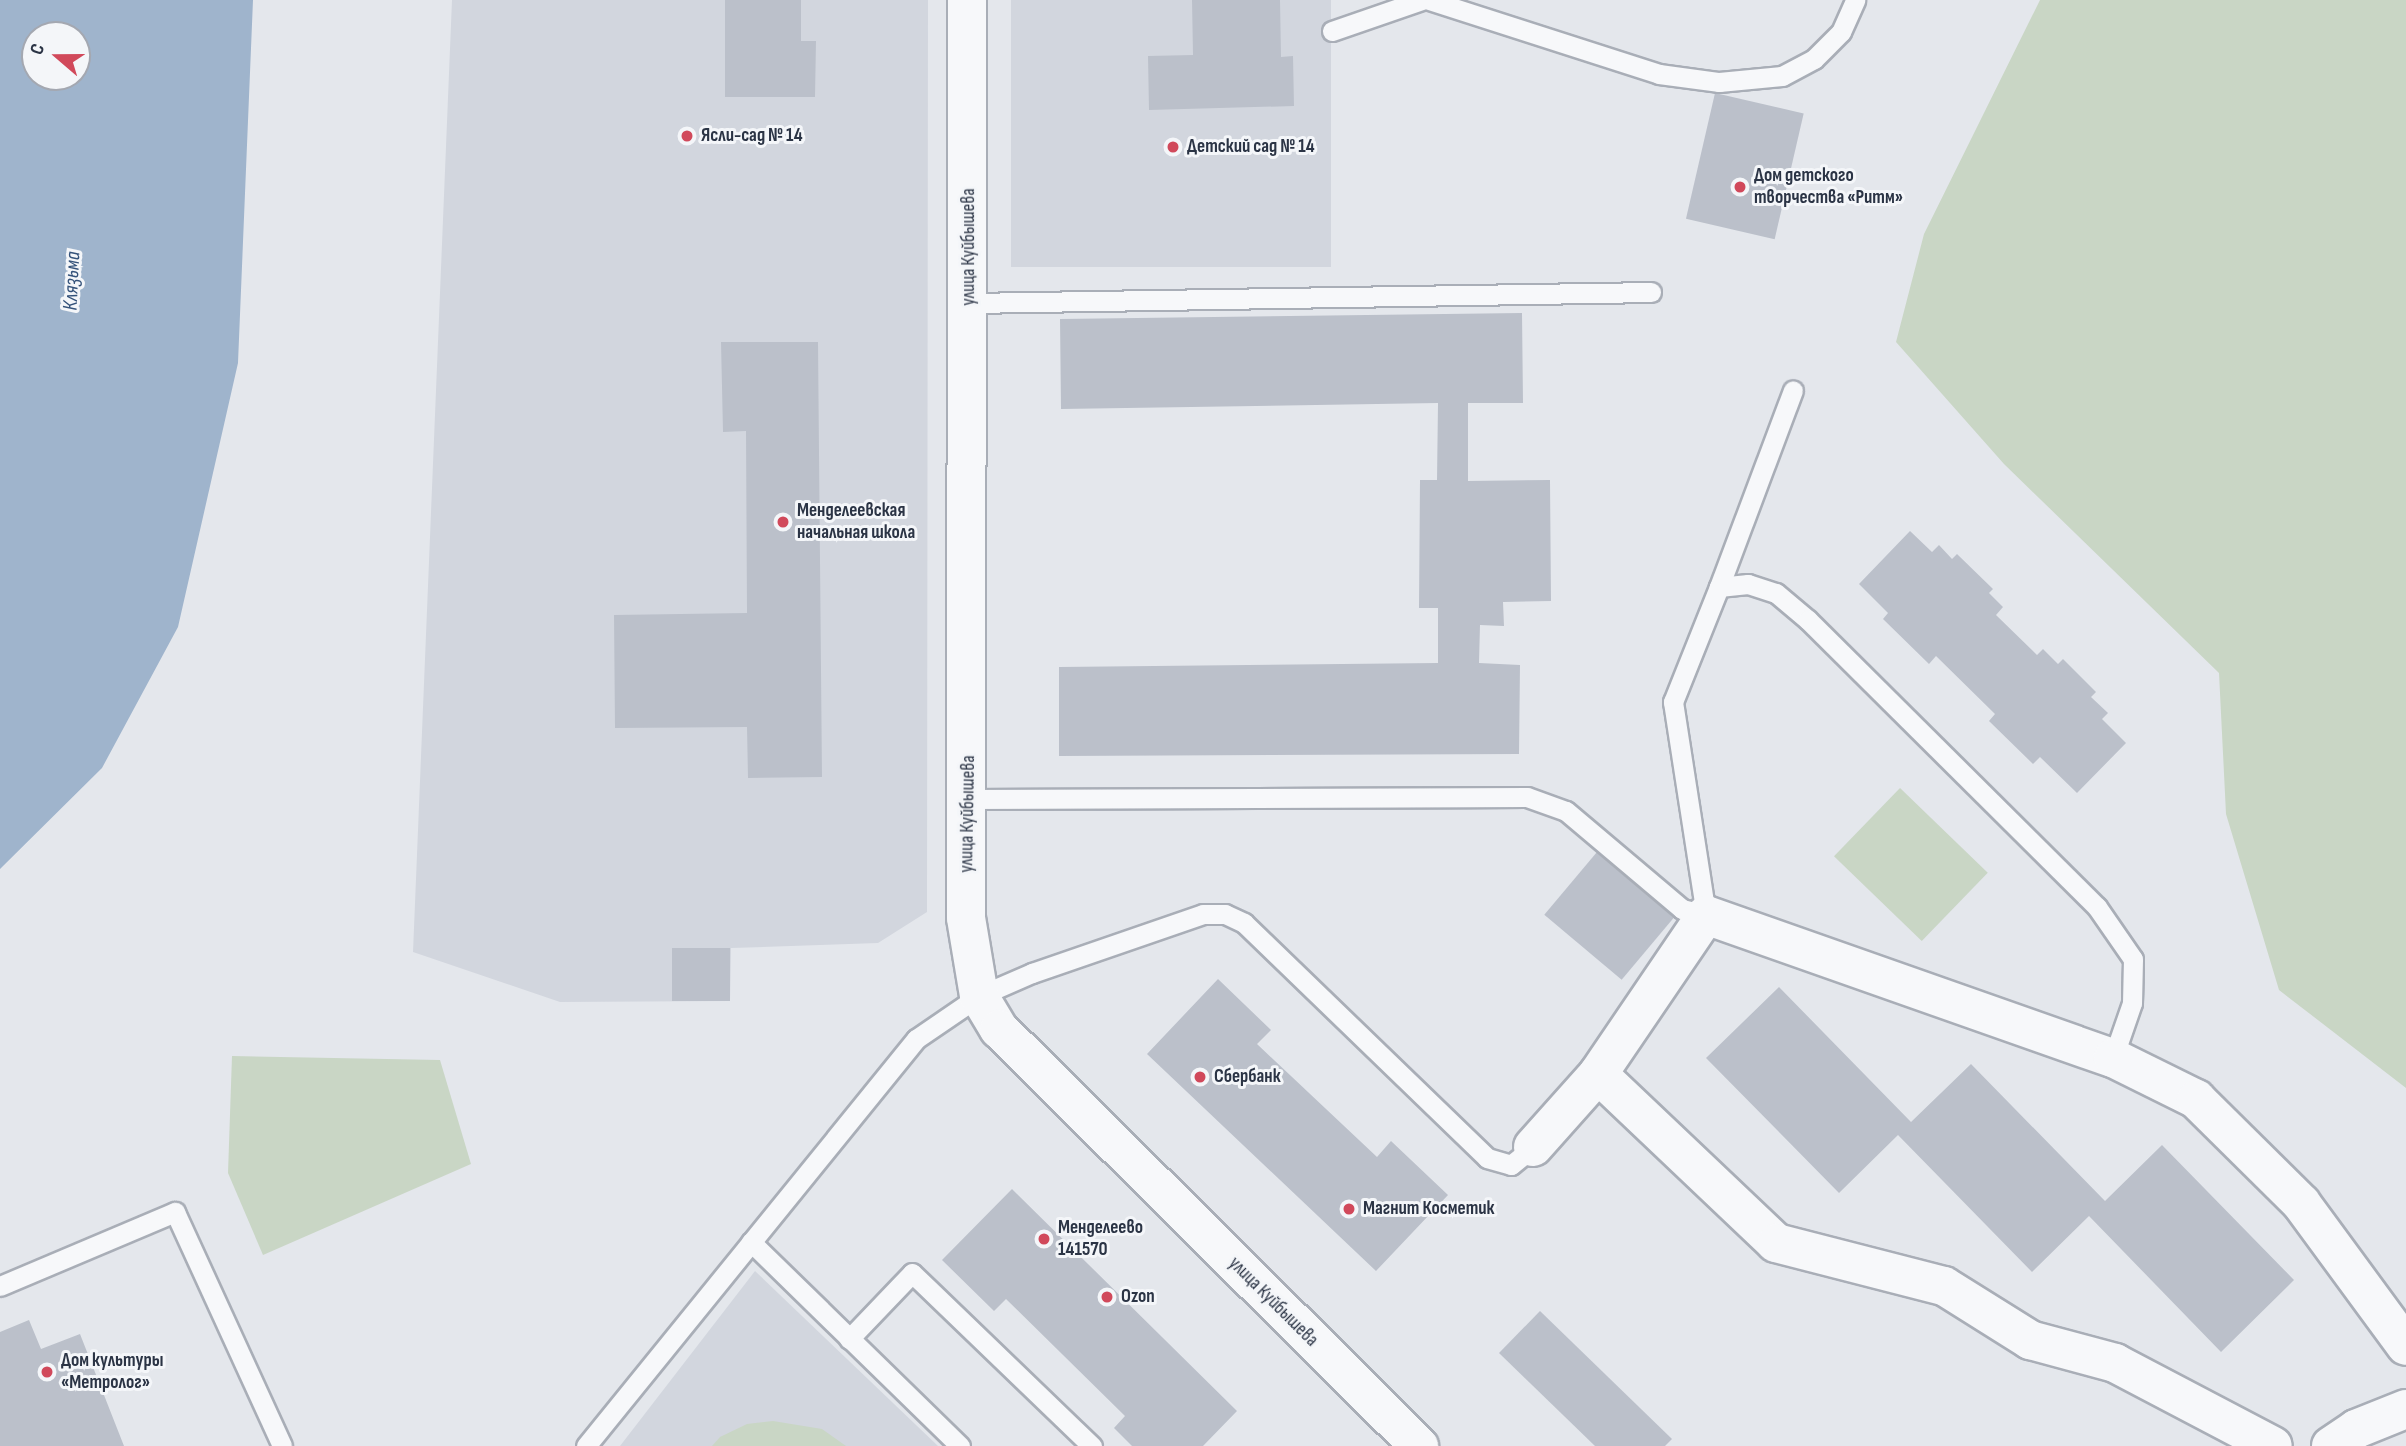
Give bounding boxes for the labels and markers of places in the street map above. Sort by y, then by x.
place label: Ясли-сад № 14 [701,125,803,147]
marker: Ясли-сад № 14 [679,128,695,144]
place label: Детский сад № 14 [1187,136,1315,158]
marker: Детский сад № 14 [1165,139,1181,155]
place label: Дом детского творчества «Ритм» [1754,165,1903,209]
marker: Дом детского творчества «Ритм» [1732,179,1748,195]
place label: Менделеевская начальная школа [797,500,915,544]
marker: Менделеевская начальная школа [775,514,791,530]
place label: Сбербанк [1214,1066,1281,1088]
marker: Сбербанк [1192,1069,1208,1085]
place label: Магнит Косметик [1363,1198,1495,1220]
marker: Магнит Косметик [1341,1201,1357,1217]
place label: Менделеево 141570 [1058,1217,1143,1261]
marker: Менделеево 141570 [1036,1231,1052,1247]
place label: Ozon [1121,1286,1155,1308]
marker: Ozon [1099,1289,1115,1305]
place label: Дом культуры «Метролог» [61,1350,163,1394]
marker: Дом культуры «Метролог» [39,1364,55,1380]

